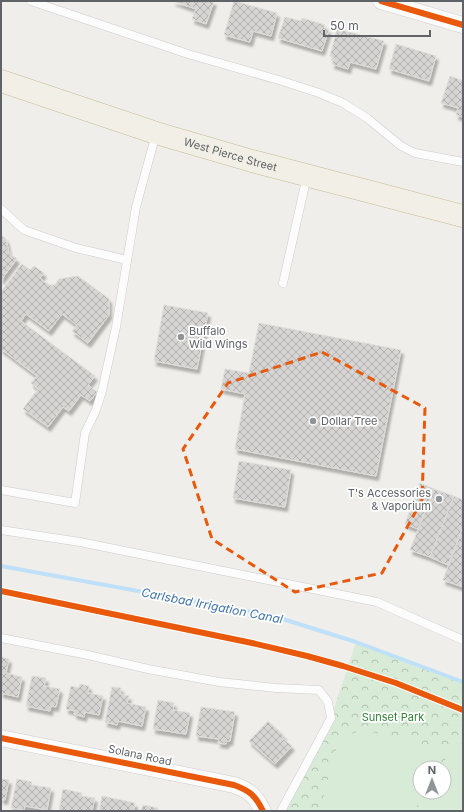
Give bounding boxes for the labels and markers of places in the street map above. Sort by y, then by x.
place label: Buffalo Wild Wings [189,324,248,351]
marker: Buffalo Wild Wings [176,332,186,342]
place label: Dollar Tree [321,414,378,428]
marker: Dollar Tree [308,416,318,426]
place label: T's Accessories & Vaporium [348,486,431,513]
marker: T's Accessories & Vaporium [434,494,444,504]

